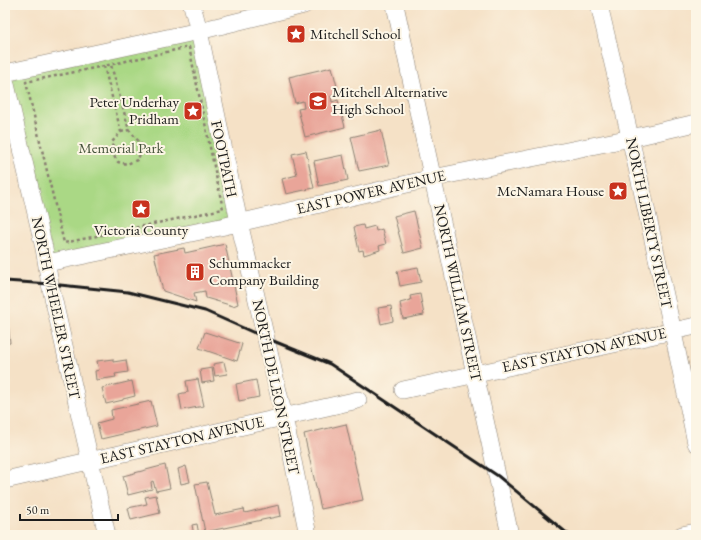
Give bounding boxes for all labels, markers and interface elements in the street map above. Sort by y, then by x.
place icon: Mitchell School [285,23,307,45]
place label: Mitchell School [310,24,401,43]
place label: Mitchell Alternative High School [332,82,448,118]
school or university icon: Mitchell Alternative High School [307,90,329,112]
place label: Peter Underhay Pridham [89,92,179,128]
place icon: Peter Underhay Pridham [182,100,204,122]
street label: FOOTPATH [207,119,242,199]
street label: NORTH LIBERTY STREET [622,136,677,311]
park label: Memorial Park [79,138,164,157]
street label: EAST POWER AVENUE [295,165,448,218]
place icon: McNamara House [607,180,629,202]
place label: McNamara House [497,181,604,200]
place icon: Victoria County [130,198,152,220]
street label: NORTH WILLIAM STREET [430,203,487,384]
street label: NORTH WHEELER STREET [28,215,85,402]
place label: Victoria County [94,220,189,239]
place label: Schummacker Company Building [209,253,319,289]
building icon: Schummacker Company Building [184,261,206,283]
street label: NORTH DE LEON STREET [249,298,305,477]
street label: EAST STAYTON AVENUE [500,323,668,376]
street label: EAST STAYTON AVENUE [98,411,266,468]
scale bar [20,496,118,522]
text: 50 m [26,502,50,518]

